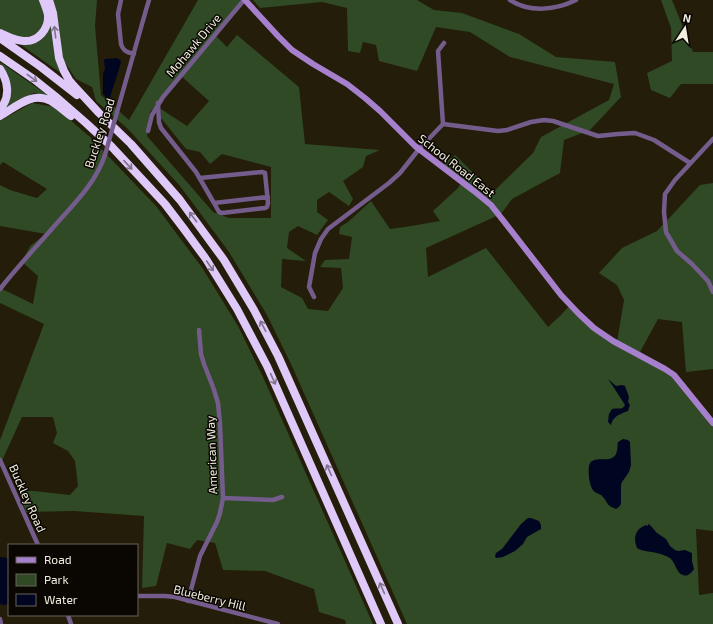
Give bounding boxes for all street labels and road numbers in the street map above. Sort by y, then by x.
street label: Mohawk Drive [163,11,223,79]
street label: Buckley Road [81,96,117,170]
street label: School Road East [416,131,498,200]
street label: American Way [203,415,219,494]
street label: Buckley Road [7,462,49,534]
street label: Blueberry Hill [172,581,248,613]

